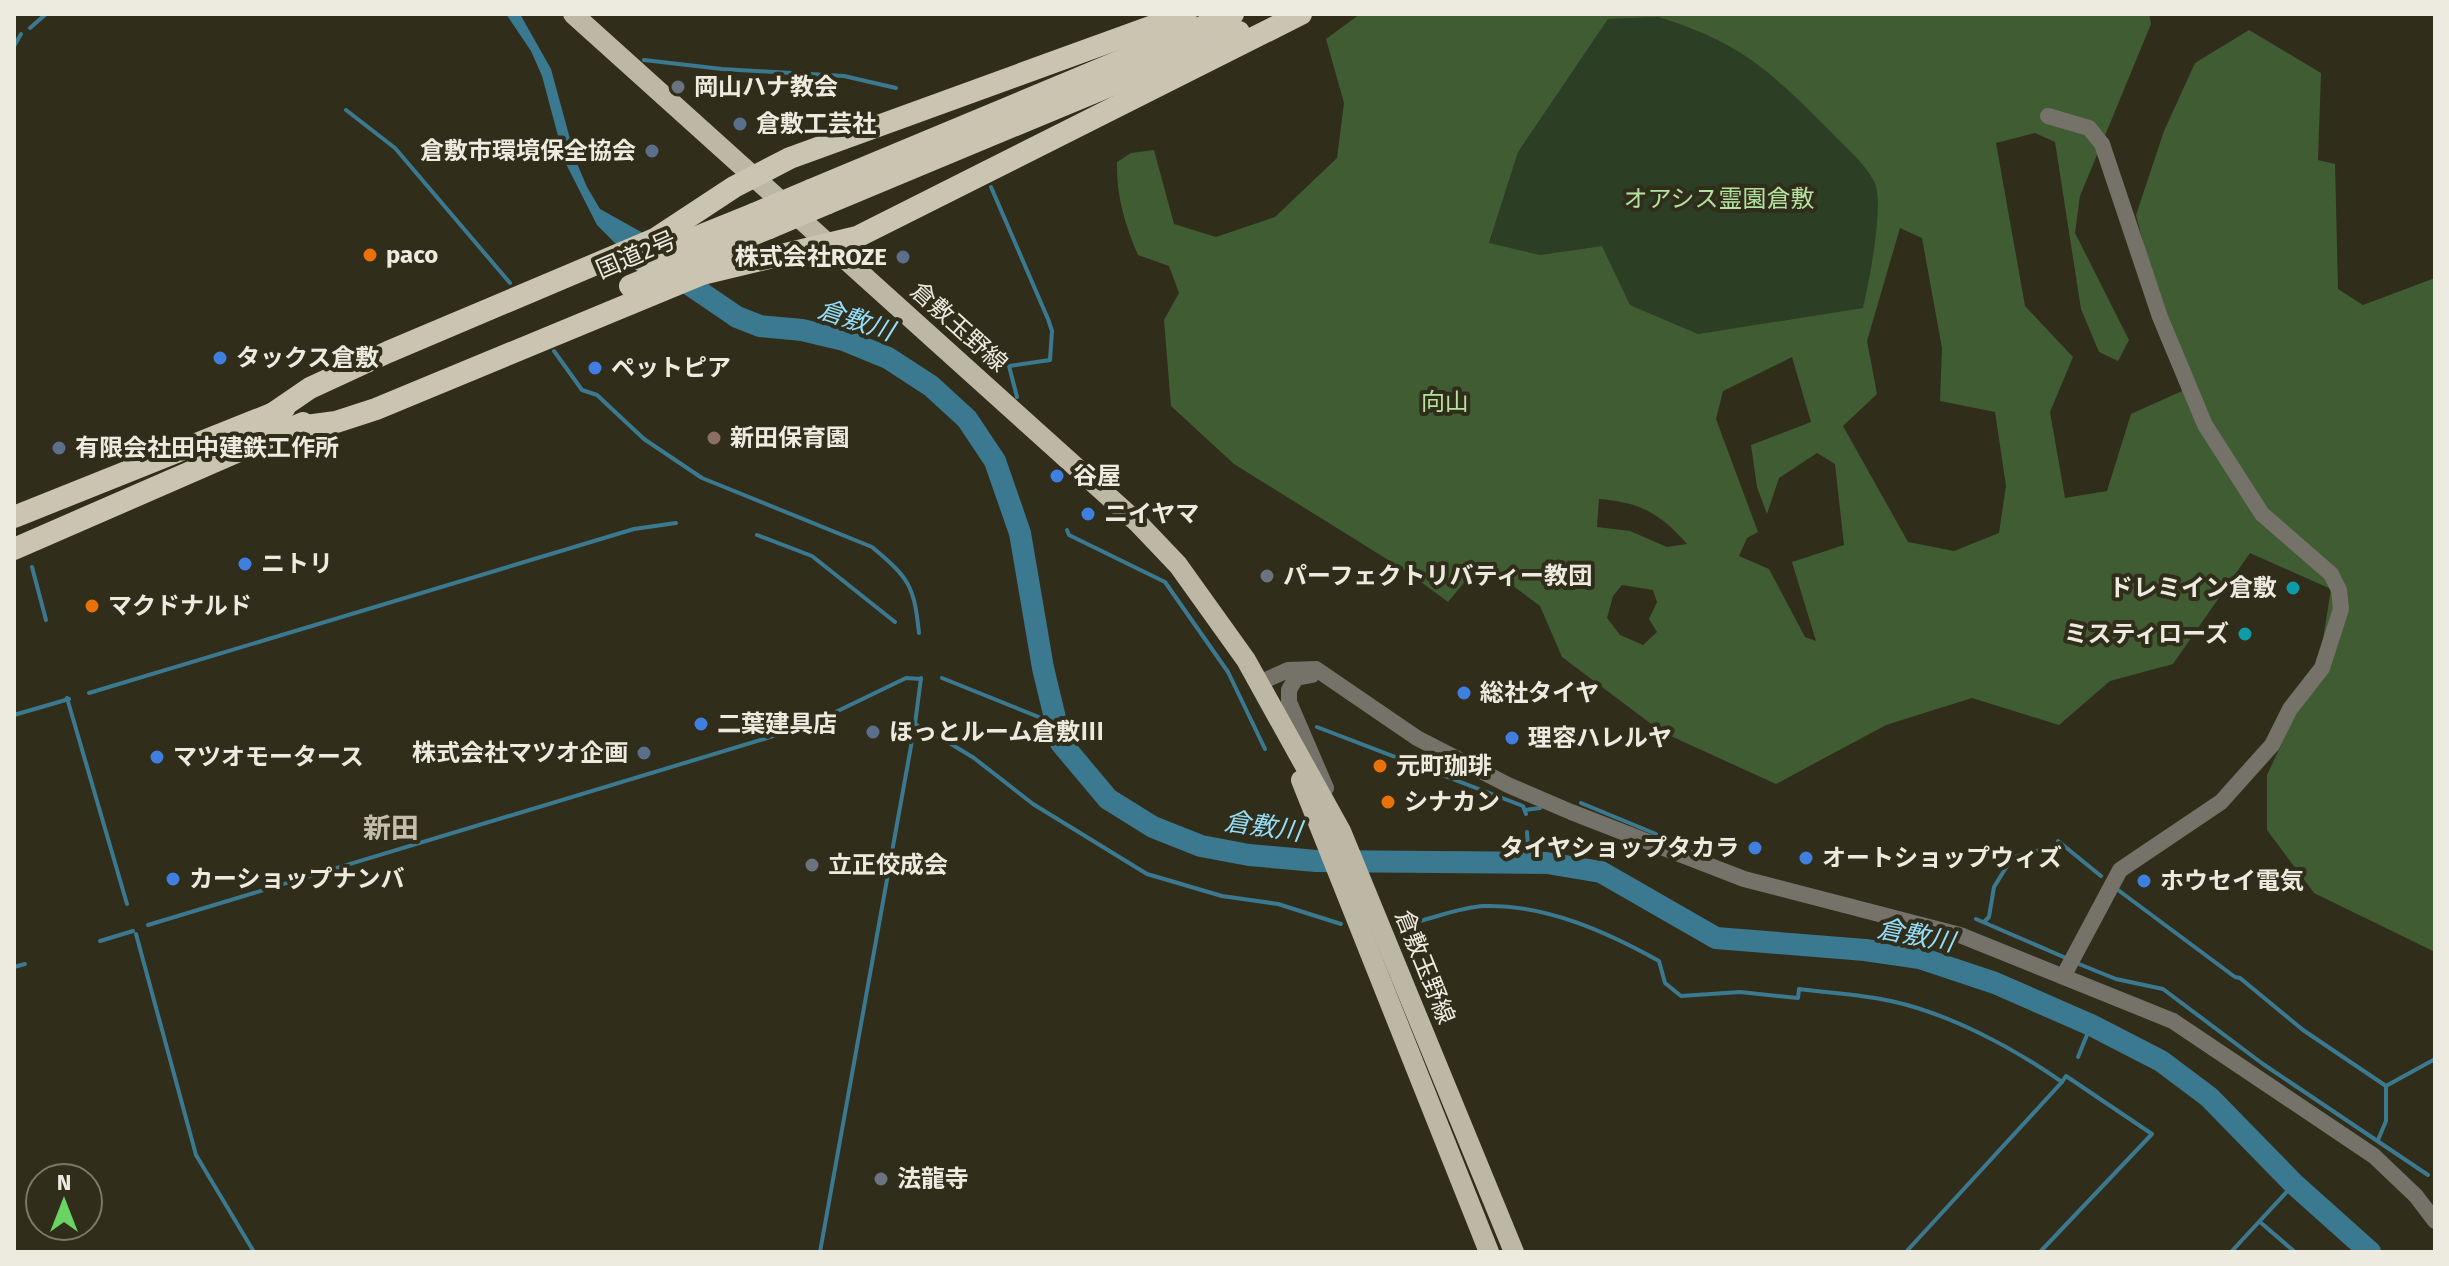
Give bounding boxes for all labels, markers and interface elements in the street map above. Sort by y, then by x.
place label: 岡山ハナ教会 [694,73,838,101]
marker: 岡山ハナ教会 [669,78,687,96]
place label: 倉敷工芸社 [756,110,876,138]
marker: 倉敷工芸社 [731,115,749,133]
place label: 倉敷市環境保全協会 [420,137,636,165]
marker: 倉敷市環境保全協会 [643,142,661,160]
park label: オアシス霊園倉敷 [1623,185,1815,213]
street label: 国道2号 [592,226,680,284]
place label: paco [386,241,438,269]
place label: 株式会社ROZE [735,243,887,271]
marker: paco [361,246,379,264]
marker: 株式会社ROZE [894,248,912,266]
street label: 倉敷玉野線 [905,276,1013,378]
water label: 倉敷川 [814,294,901,348]
place label: タックス倉敷 [236,344,379,372]
marker: タックス倉敷 [211,349,229,367]
place label: ペットピア [611,354,731,382]
marker: ペットピア [586,359,604,377]
park label: 向山 [1421,388,1469,416]
place label: 新田保育園 [730,424,850,452]
marker: 新田保育園 [705,429,723,447]
place label: 有限会社田中建鉄工作所 [75,434,339,462]
marker: 有限会社田中建鉄工作所 [50,439,68,457]
place label: 谷屋 [1073,462,1121,490]
marker: 谷屋 [1048,467,1066,485]
place label: ニイヤマ [1104,500,1199,528]
marker: ニイヤマ [1079,505,1097,523]
place label: ニトリ [261,550,333,578]
marker: ニトリ [236,555,254,573]
place label: パーフェクトリバティー教団 [1283,562,1592,590]
marker: パーフェクトリバティー教団 [1258,567,1276,585]
place label: ドレミイン倉敷 [2109,574,2277,602]
marker: ドレミイン倉敷 [2284,579,2302,597]
place label: マクドナルド [108,592,252,620]
marker: マクドナルド [83,597,101,615]
place label: ミスティローズ [2064,620,2229,648]
marker: ミスティローズ [2236,625,2254,643]
place label: 総社タイヤ [1480,679,1599,707]
marker: 総社タイヤ [1455,684,1473,702]
place label: 二葉建具店 [717,710,837,738]
marker: 二葉建具店 [692,715,710,733]
place label: ほっとルーム倉敷Ⅲ [889,718,1104,746]
marker: ほっとルーム倉敷Ⅲ [864,723,882,741]
place label: 理容ハレルヤ [1528,724,1672,752]
marker: 理容ハレルヤ [1503,729,1521,747]
place label: 株式会社マツオ企画 [412,739,628,767]
place label: マツオモータース [173,743,364,771]
marker: 株式会社マツオ企画 [635,744,653,762]
marker: マツオモータース [148,748,166,766]
place label: 元町珈琲 [1396,752,1492,780]
marker: 元町珈琲 [1371,757,1389,775]
place label: シナカン [1404,788,1500,816]
marker: シナカン [1379,793,1397,811]
water label: 倉敷川 [1222,806,1307,848]
district label: 新田 [363,812,419,845]
place label: タイヤショップタカラ [1500,834,1739,862]
marker: タイヤショップタカラ [1746,839,1764,857]
place label: オートショップウィズ [1822,844,2062,872]
marker: オートショップウィズ [1797,849,1815,867]
place label: 立正佼成会 [828,851,948,879]
marker: 立正佼成会 [803,856,821,874]
place label: カーショップナンバ [189,865,405,893]
place label: ホウセイ電気 [2160,867,2304,895]
marker: カーショップナンバ [164,870,182,888]
marker: ホウセイ電気 [2135,872,2153,890]
street label: 倉敷玉野線 [1390,906,1460,1028]
water label: 倉敷川 [1875,913,1960,959]
north arrow [24,1162,104,1242]
place label: 法龍寺 [897,1165,969,1193]
text: N [57,1169,71,1196]
marker: 法龍寺 [872,1170,890,1188]

